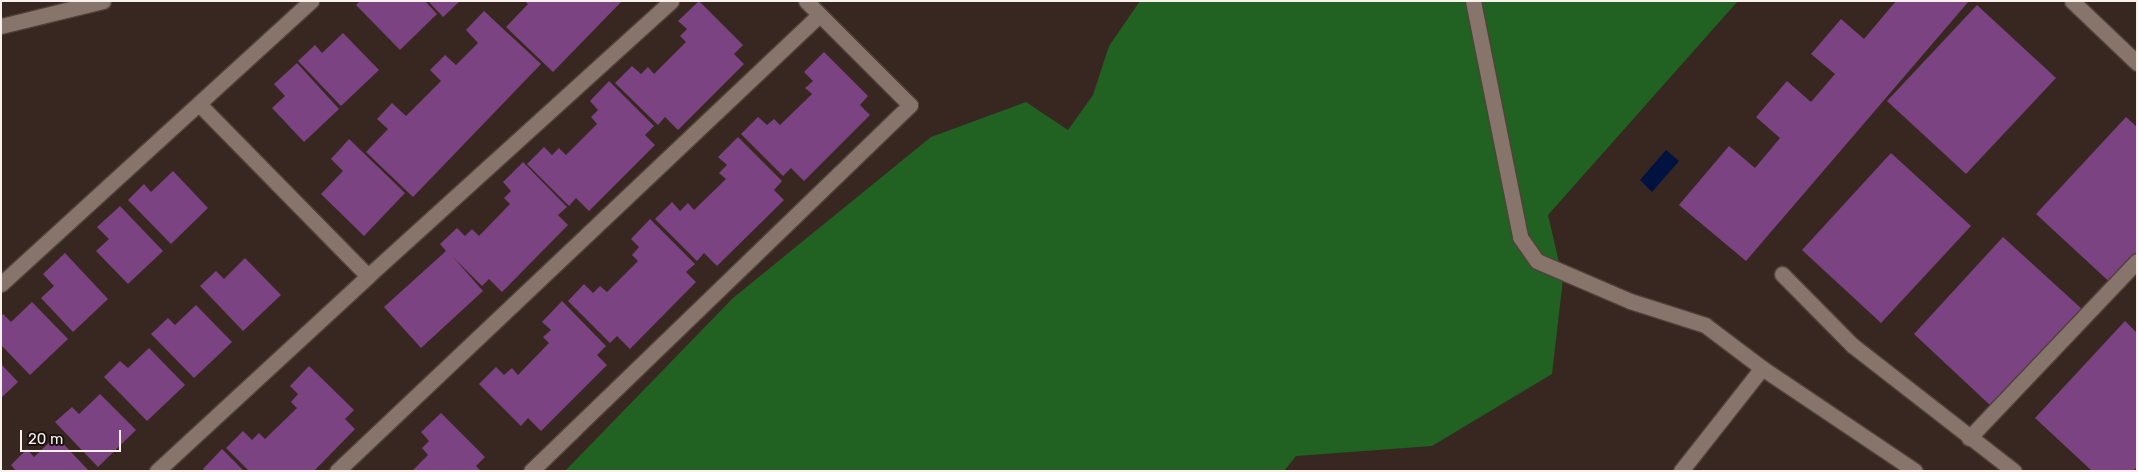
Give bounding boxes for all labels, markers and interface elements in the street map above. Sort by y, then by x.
scale bar [22,420,124,452]
text: 20 m [28,430,63,448]

